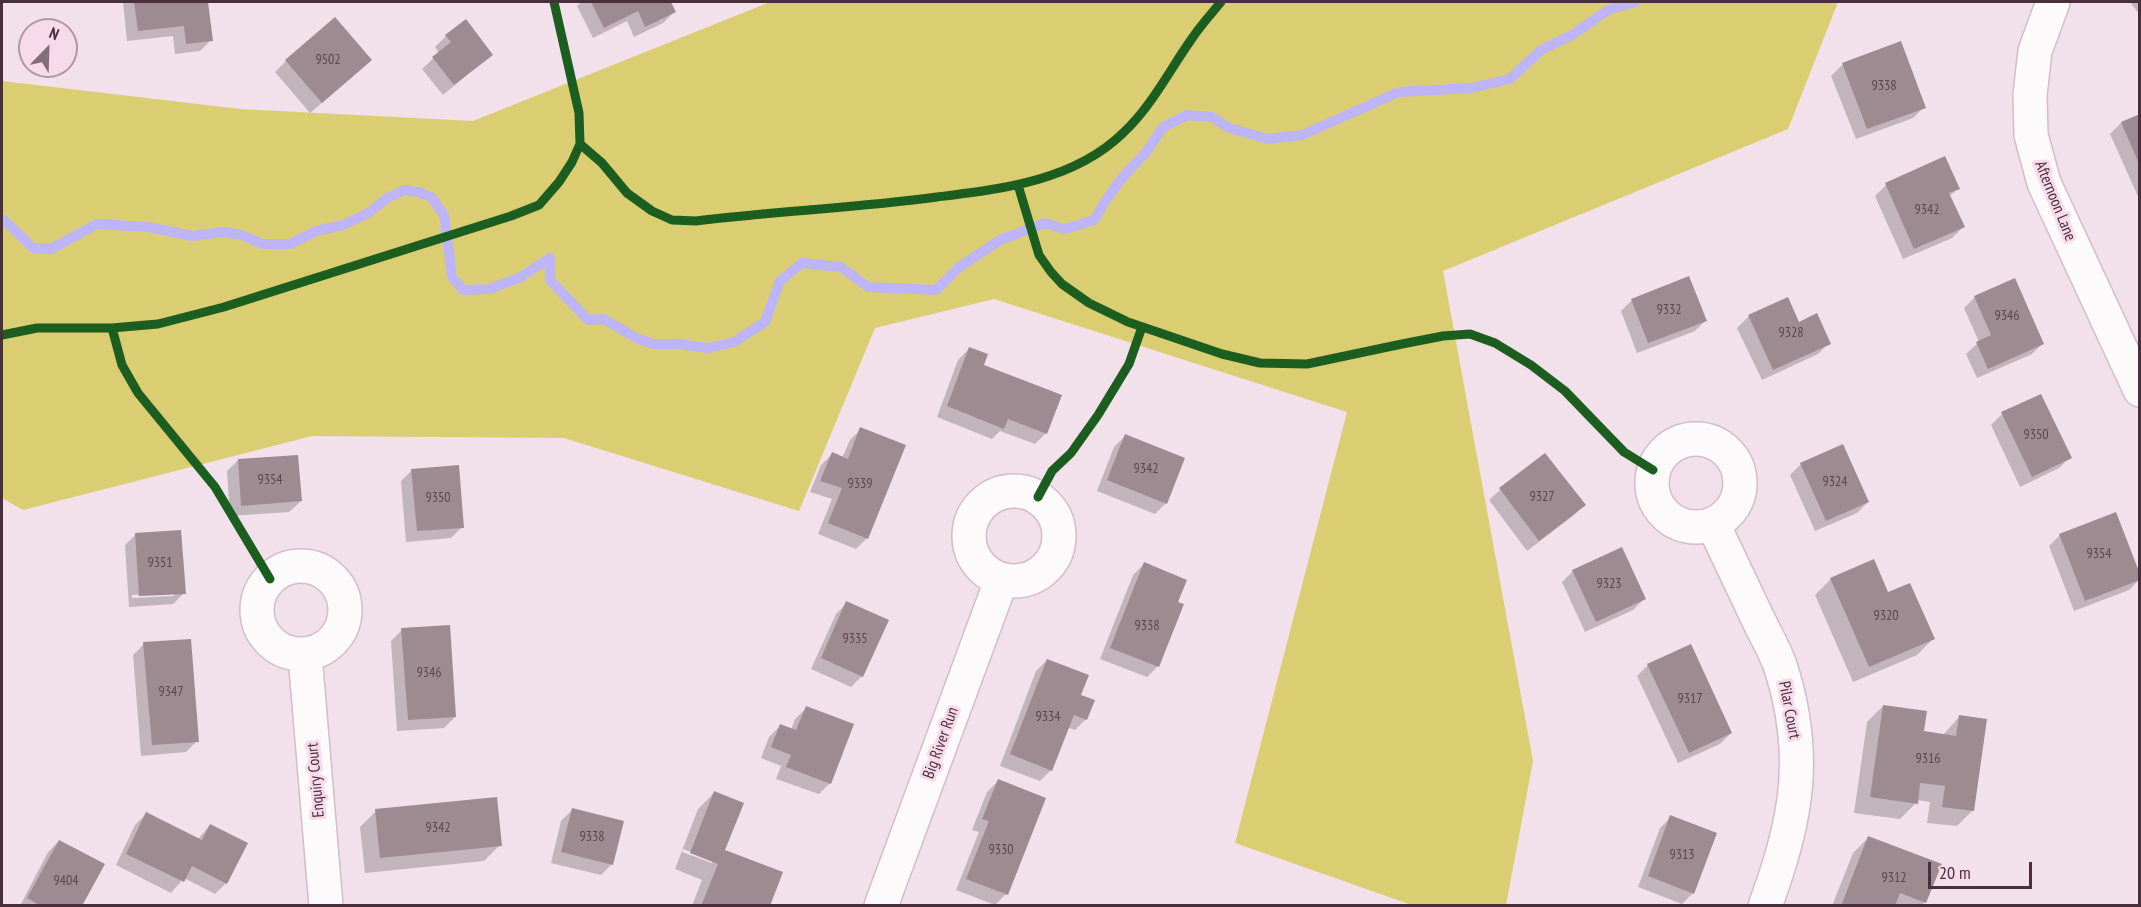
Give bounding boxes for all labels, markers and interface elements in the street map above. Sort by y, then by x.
north arrow [18,18,78,78]
text: N [46,22,62,44]
house number: 9502 [315,52,341,68]
house number: 9338 [1871,78,1897,94]
street label: Afternoon Lane [2030,158,2080,244]
house number: 9342 [1914,202,1940,218]
house number: 9332 [1656,302,1682,318]
house number: 9346 [1994,308,2020,324]
house number: 9328 [1778,325,1804,341]
house number: 9350 [2023,427,2049,443]
house number: 9342 [1133,461,1159,477]
house number: 9354 [257,472,283,488]
house number: 9324 [1822,474,1848,490]
house number: 9339 [847,476,873,492]
house number: 9327 [1529,489,1555,505]
house number: 9350 [425,490,451,506]
house number: 9354 [2086,546,2112,562]
house number: 9351 [147,555,173,571]
house number: 9323 [1596,576,1622,592]
house number: 9320 [1873,608,1899,624]
house number: 9338 [1134,618,1160,634]
house number: 9335 [842,631,868,647]
house number: 9346 [416,665,442,681]
street label: Pilar Court [1774,679,1804,741]
house number: 9347 [158,684,184,700]
house number: 9317 [1677,691,1703,707]
street label: Big River Run [919,705,963,781]
house number: 9334 [1035,709,1061,725]
street label: Enquiry Court [303,742,329,818]
house number: 9316 [1915,751,1941,767]
house number: 9342 [425,820,451,836]
house number: 9338 [579,829,605,845]
house number: 9330 [988,842,1014,858]
house number: 9313 [1669,847,1695,863]
scale bar [1931,850,2034,888]
text: 20 m [1939,861,1971,884]
house number: 9312 [1881,870,1907,886]
house number: 9404 [53,873,79,889]

